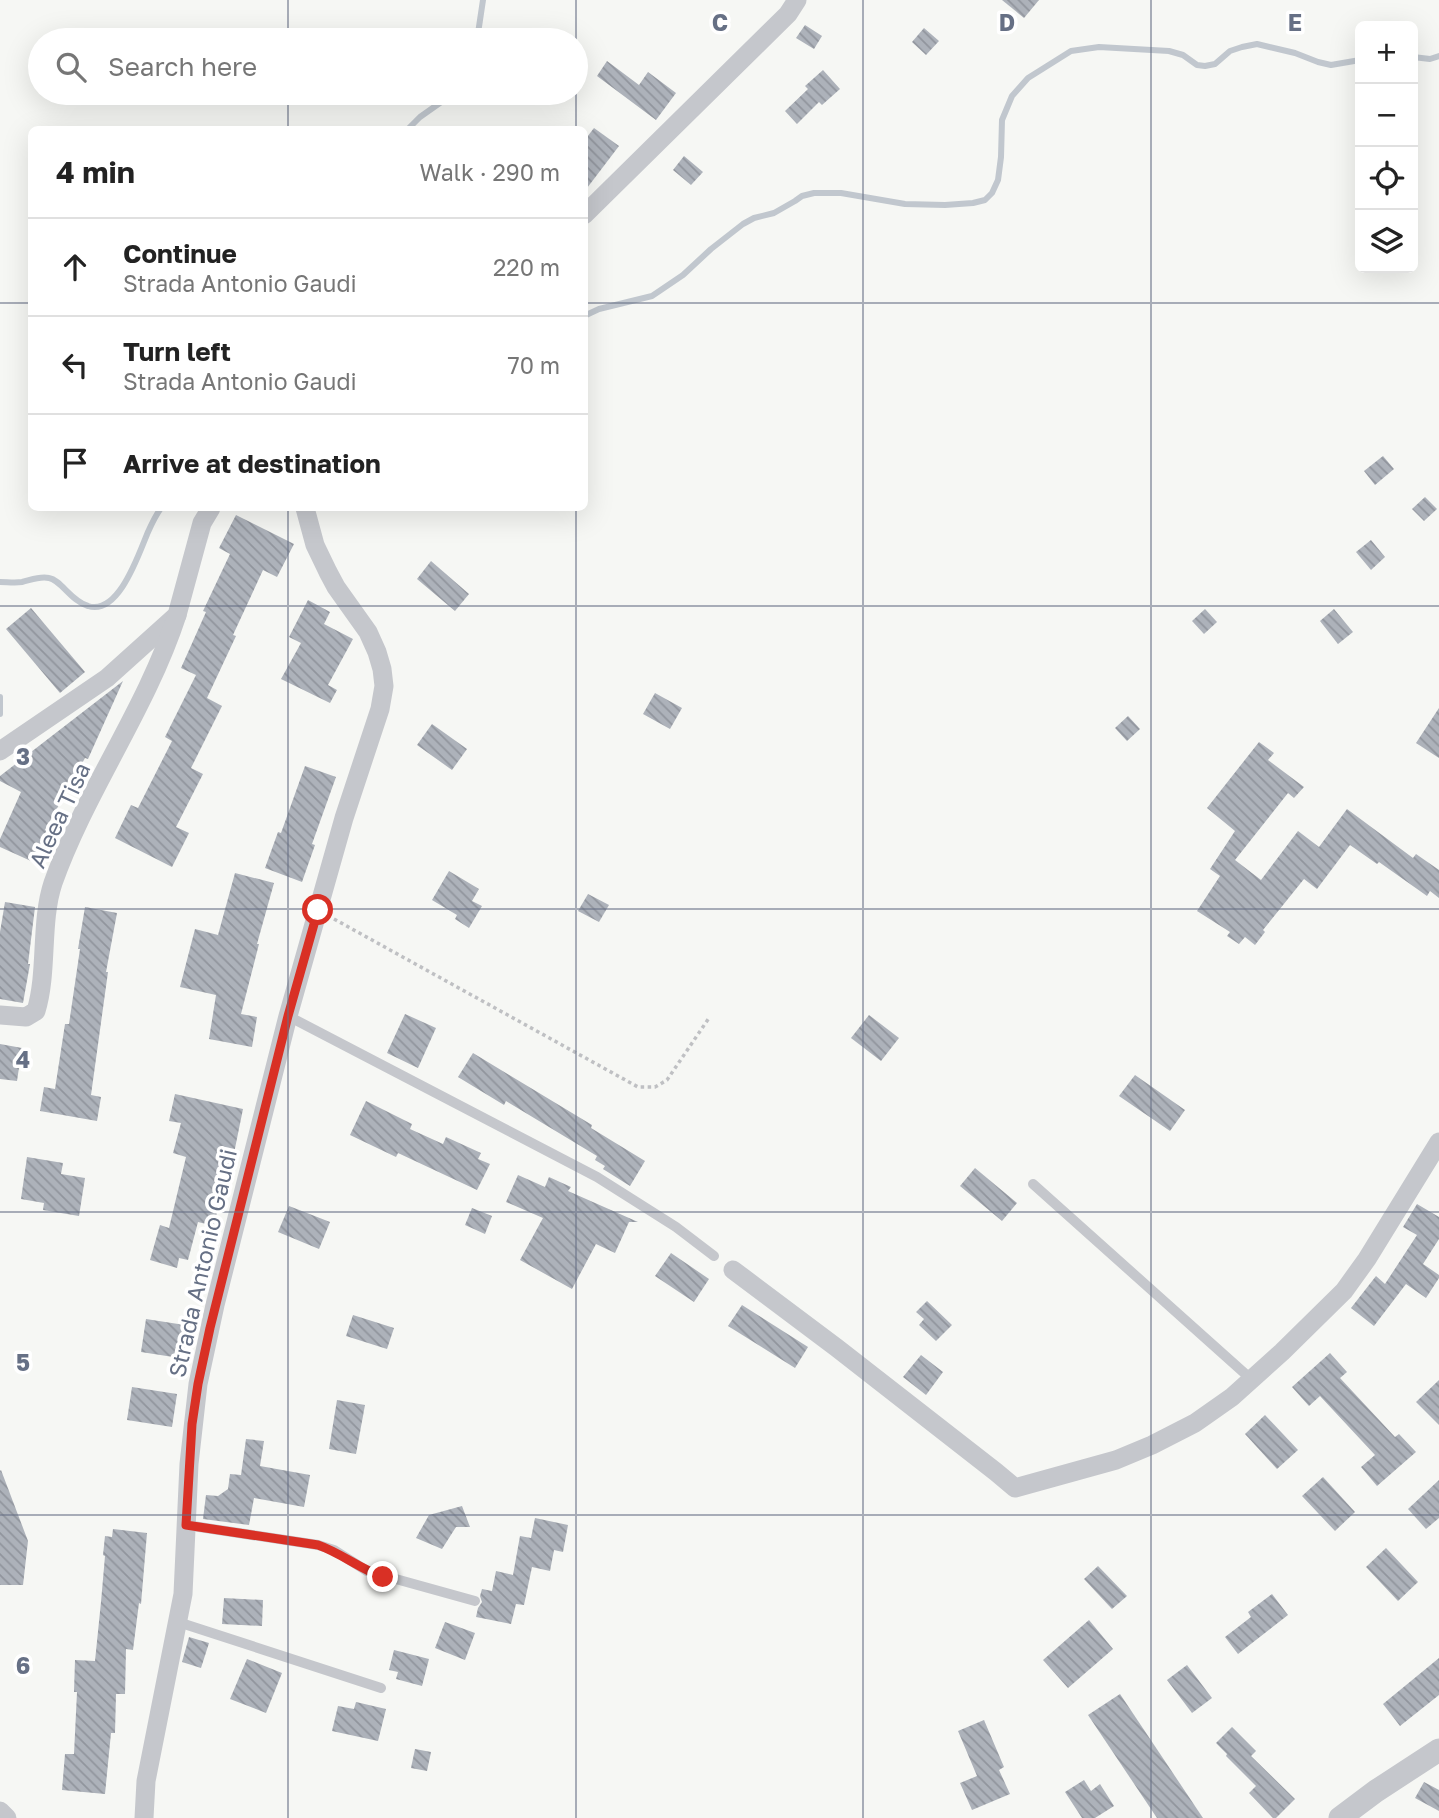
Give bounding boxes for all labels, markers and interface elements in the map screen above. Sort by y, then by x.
text: C [712,8,728,36]
text: D [999,8,1015,36]
text: E [1288,8,1302,36]
map controls [1355,21,1418,273]
button: + [1355,21,1418,84]
search box [28,28,588,105]
icon: search [52,48,90,86]
text: Search here [108,51,257,82]
button: − [1355,84,1418,147]
button: locate [1355,147,1418,210]
text: 4 min [56,154,135,190]
text: Walk · 290 m [419,158,560,186]
button: layers [1355,210,1418,273]
text: Continue [123,238,237,269]
icon: ahead [56,248,94,286]
text: 220 m [493,253,560,281]
text: Strada Antonio Gaudi [123,269,357,297]
text: Turn left [123,336,231,367]
icon: left [56,346,94,384]
text: 70 m [507,351,560,379]
text: Strada Antonio Gaudi [123,367,357,395]
icon: arrive [56,444,94,482]
text: Arrive at destination [123,448,381,479]
text: 3 [16,742,30,770]
street label: Aleea Tisa [22,758,96,872]
route start [302,894,333,925]
text: 4 [16,1045,30,1073]
street label: Strada Antonio Gaudi [162,1146,242,1380]
text: 5 [16,1348,30,1376]
route end [367,1561,398,1592]
text: 6 [16,1651,30,1679]

